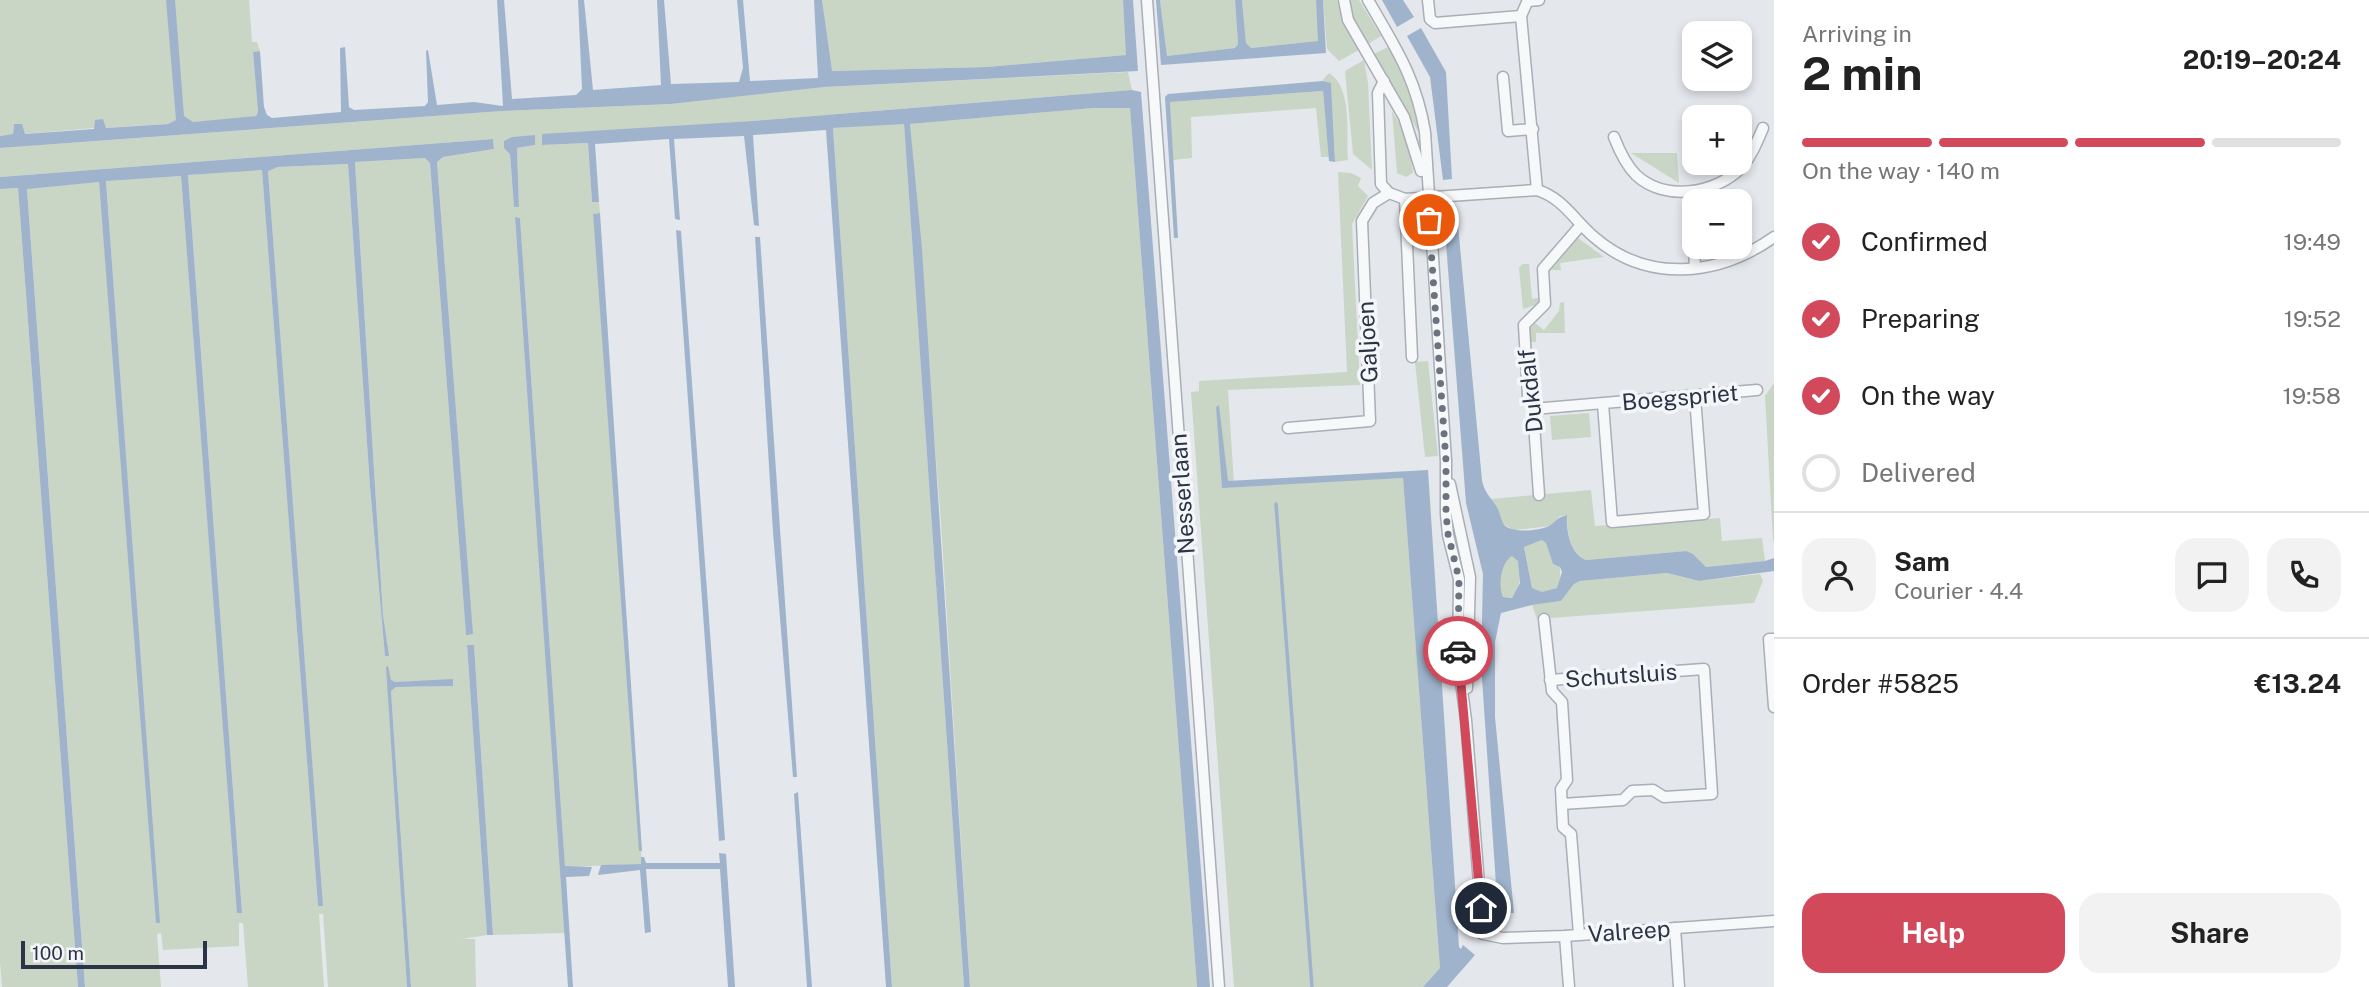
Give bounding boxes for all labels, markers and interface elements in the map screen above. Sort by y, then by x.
text: Arriving in [1802,20,1912,47]
map controls [1682,21,1752,259]
button: layers [1682,21,1752,91]
text: 20:19–20:24 [2183,44,2341,75]
text: 2 min [1802,46,1922,100]
button: + [1682,105,1752,175]
text: On the way · 140 m [1802,157,2000,184]
button: − [1682,189,1752,259]
pin [1399,190,1459,250]
icon: bag [1410,201,1448,239]
icon: check [1802,223,1840,261]
text: Confirmed [1861,226,1988,257]
text: 19:49 [2283,228,2341,255]
street label: Galjoen [1351,300,1383,384]
icon: check [1802,300,1840,338]
text: Preparing [1861,303,1980,334]
text: 19:52 [2284,305,2341,332]
street label: Dukdalf [1512,348,1548,434]
icon: check [1802,377,1840,415]
street label: Boegspriet [1621,378,1739,416]
text: On the way [1861,380,1995,411]
text: 19:58 [2282,382,2341,409]
street label: Nesserlaan [1164,433,1200,555]
text: Delivered [1861,457,1976,488]
button: person [1802,538,1876,612]
button: chat [2175,538,2249,612]
button: phone [2267,538,2341,612]
text: Sam [1894,546,1950,577]
text: Courier · 4.4 [1894,577,2023,604]
courier [1423,616,1493,686]
icon: car [1439,632,1477,670]
street label: Schutsluis [1564,658,1678,692]
text: Order #5825 [1802,668,1959,699]
text: €13.24 [2255,668,2341,699]
pin [1451,878,1511,938]
icon: home [1462,889,1500,927]
button: Help [1802,893,2065,973]
button: Share [2079,893,2341,973]
street label: Valreep [1587,915,1671,947]
scale bar [21,938,206,970]
text: 100 m [32,942,84,964]

